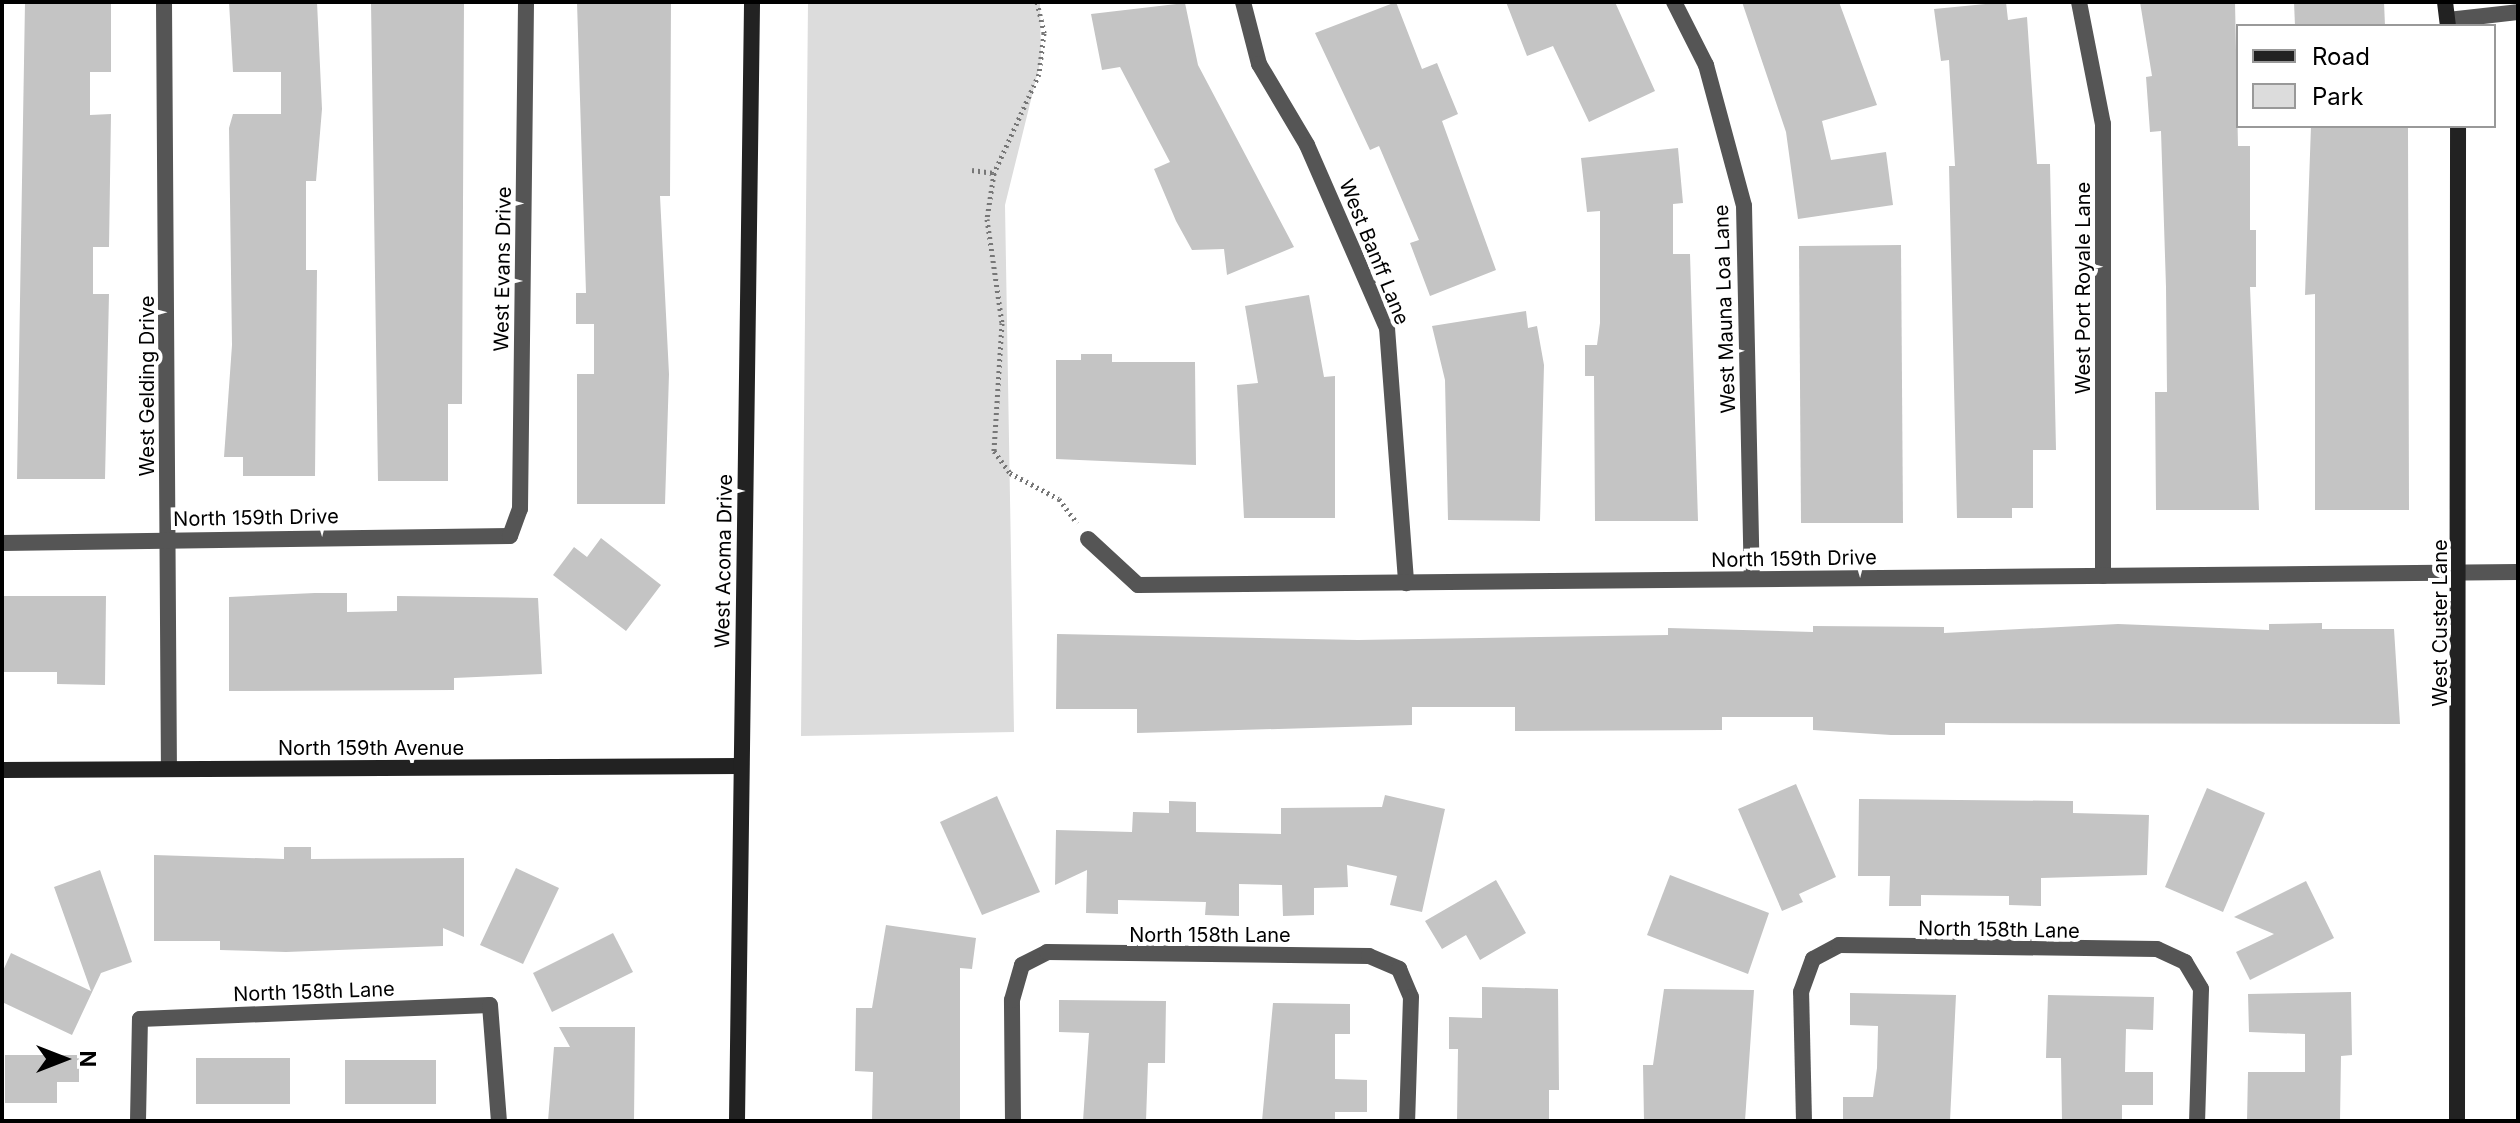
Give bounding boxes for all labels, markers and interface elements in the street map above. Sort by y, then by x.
legend [2236,24,2496,128]
text: Road [2312,42,2370,71]
text: Park [2312,82,2363,111]
street label: West Banff Lane [1334,176,1414,328]
street label: West Port Royale Lane [2071,182,2095,394]
street label: West Evans Drive [490,186,516,352]
street label: West Mauna Loa Lane [1709,204,1741,414]
street label: West Gelding Drive [135,296,159,476]
street label: West Acoma Drive [710,474,738,648]
street label: North 159th Drive [173,505,339,531]
street label: West Custer Lane [2428,539,2452,707]
street label: North 159th Drive [1711,546,1877,572]
street label: North 159th Avenue [278,736,464,760]
street label: North 158th Lane [1918,917,2080,943]
street label: North 158th Lane [1129,923,1291,947]
street label: North 158th Lane [233,977,395,1007]
north arrow [24,1019,104,1099]
text: N [75,1051,101,1067]

